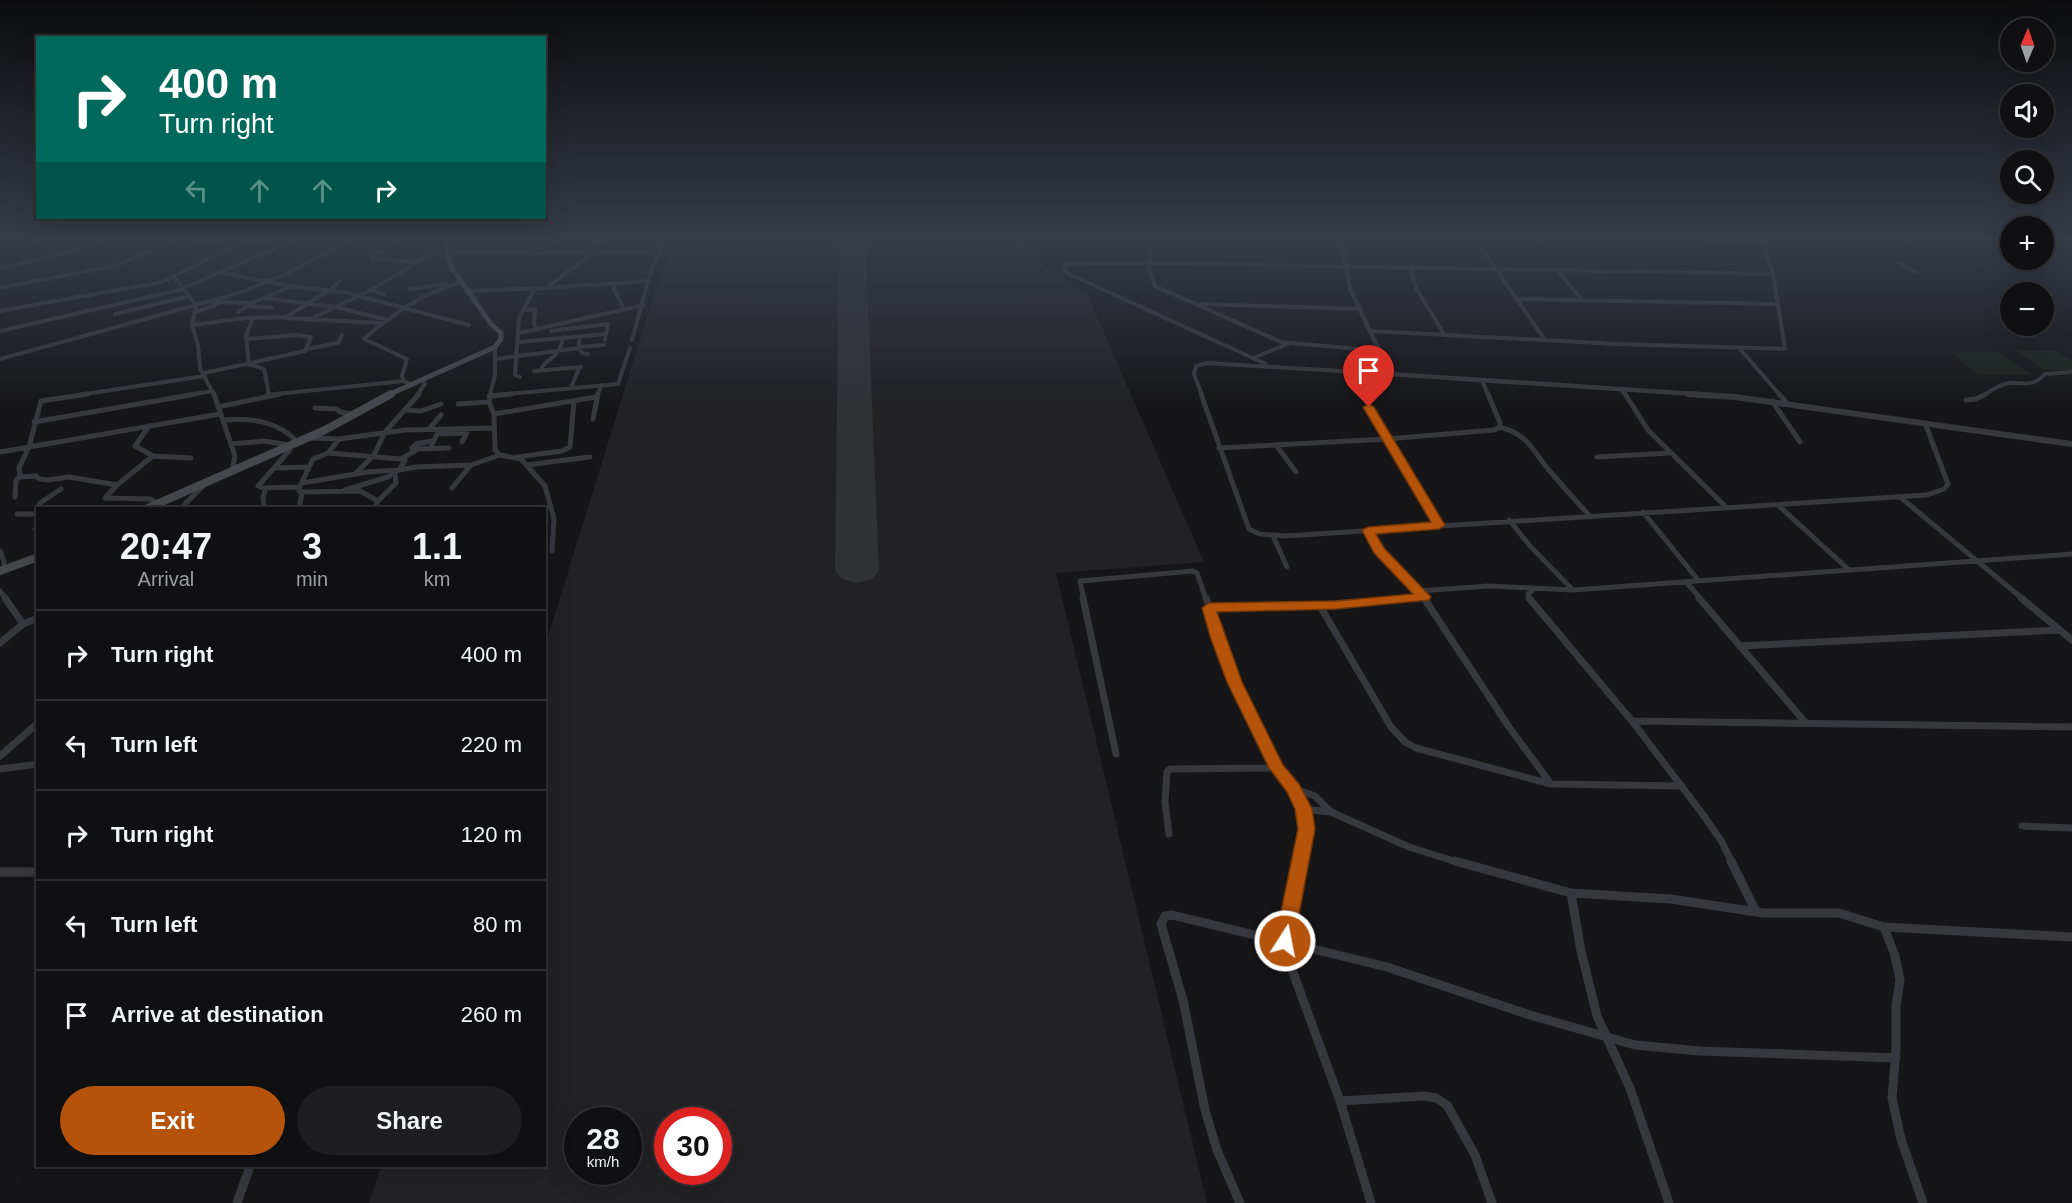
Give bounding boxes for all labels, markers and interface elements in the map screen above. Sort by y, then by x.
north arrow [2000,18,2054,72]
map controls [2000,18,2054,336]
icon: right [60,60,138,138]
text: 400 m [159,60,278,107]
button: sound [2000,84,2054,138]
text: Turn right [159,109,274,139]
button: search [2000,150,2054,204]
icon: left [180,174,213,207]
icon: ahead [243,174,276,207]
icon: ahead [306,174,339,207]
icon: right [369,174,402,207]
button: + [2000,216,2054,270]
button: − [2000,282,2054,336]
pin [1343,345,1394,407]
icon: arrive [1352,354,1385,387]
text: 20:47 [120,526,212,567]
text: 3 [302,526,322,567]
text: 1.1 [412,526,462,567]
text: Arrival [138,568,194,590]
text: min [296,568,328,590]
text: km [424,568,450,590]
icon: right [60,639,93,672]
text: Turn right [111,642,213,667]
text: 400 m [461,642,522,667]
icon: left [60,729,93,762]
text: Turn left [111,732,197,757]
text: 220 m [461,732,522,757]
icon: right [60,819,93,852]
text: Turn right [111,822,213,847]
text: 120 m [461,822,522,847]
icon: left [60,909,93,942]
position arrow [1253,909,1317,973]
text: Turn left [111,912,197,937]
text: 80 m [473,912,522,937]
icon: arrive [60,999,93,1032]
text: Arrive at destination [111,1002,324,1027]
text: 260 m [461,1002,522,1027]
button: Exit [60,1086,285,1155]
button: Share [297,1086,522,1155]
speed limit sign: 30 [654,1107,732,1185]
text: 28 [586,1122,620,1155]
text: km/h [587,1153,619,1170]

